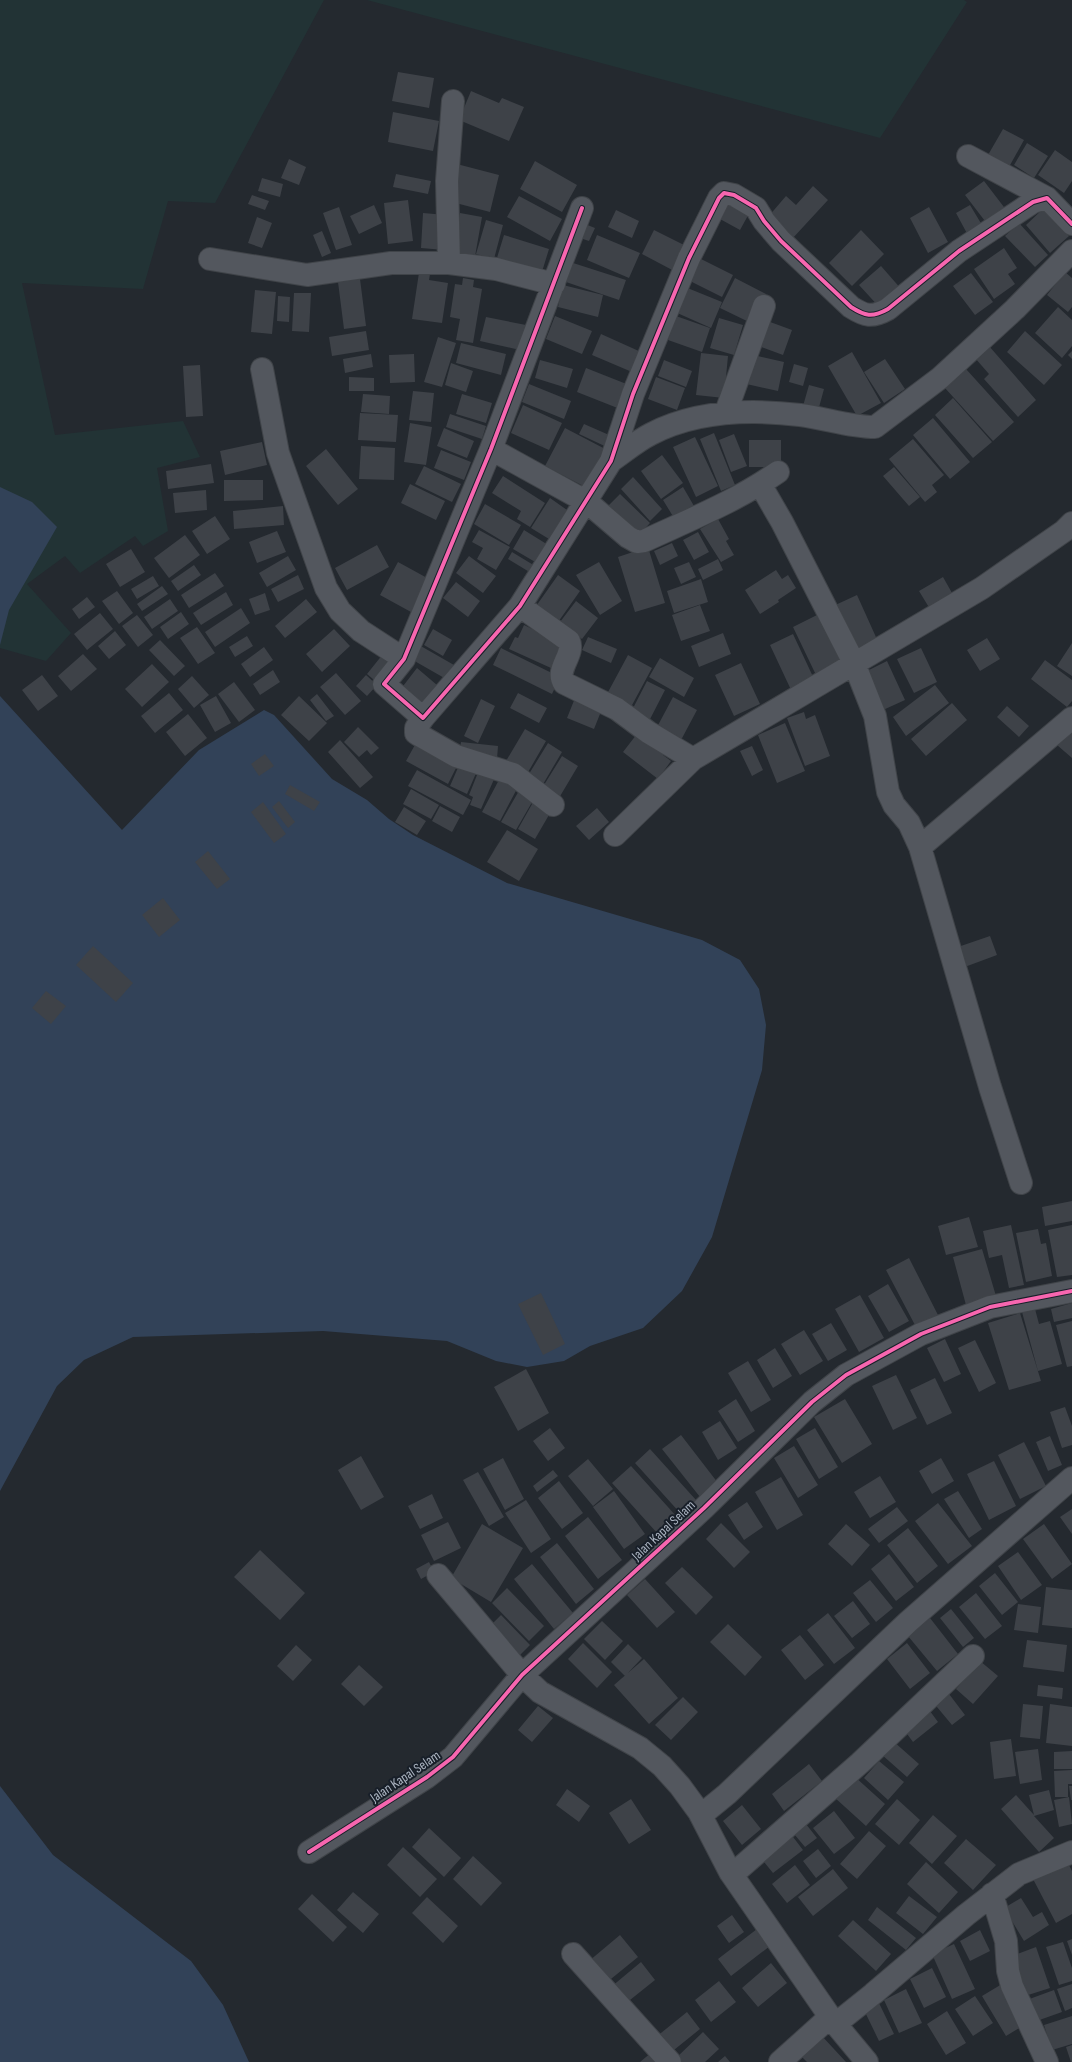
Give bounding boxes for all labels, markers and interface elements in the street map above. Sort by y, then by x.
street label: Jalan Kapal Selam [627,1497,699,1565]
street label: Jalan Kapal Selam [366,1747,443,1807]

